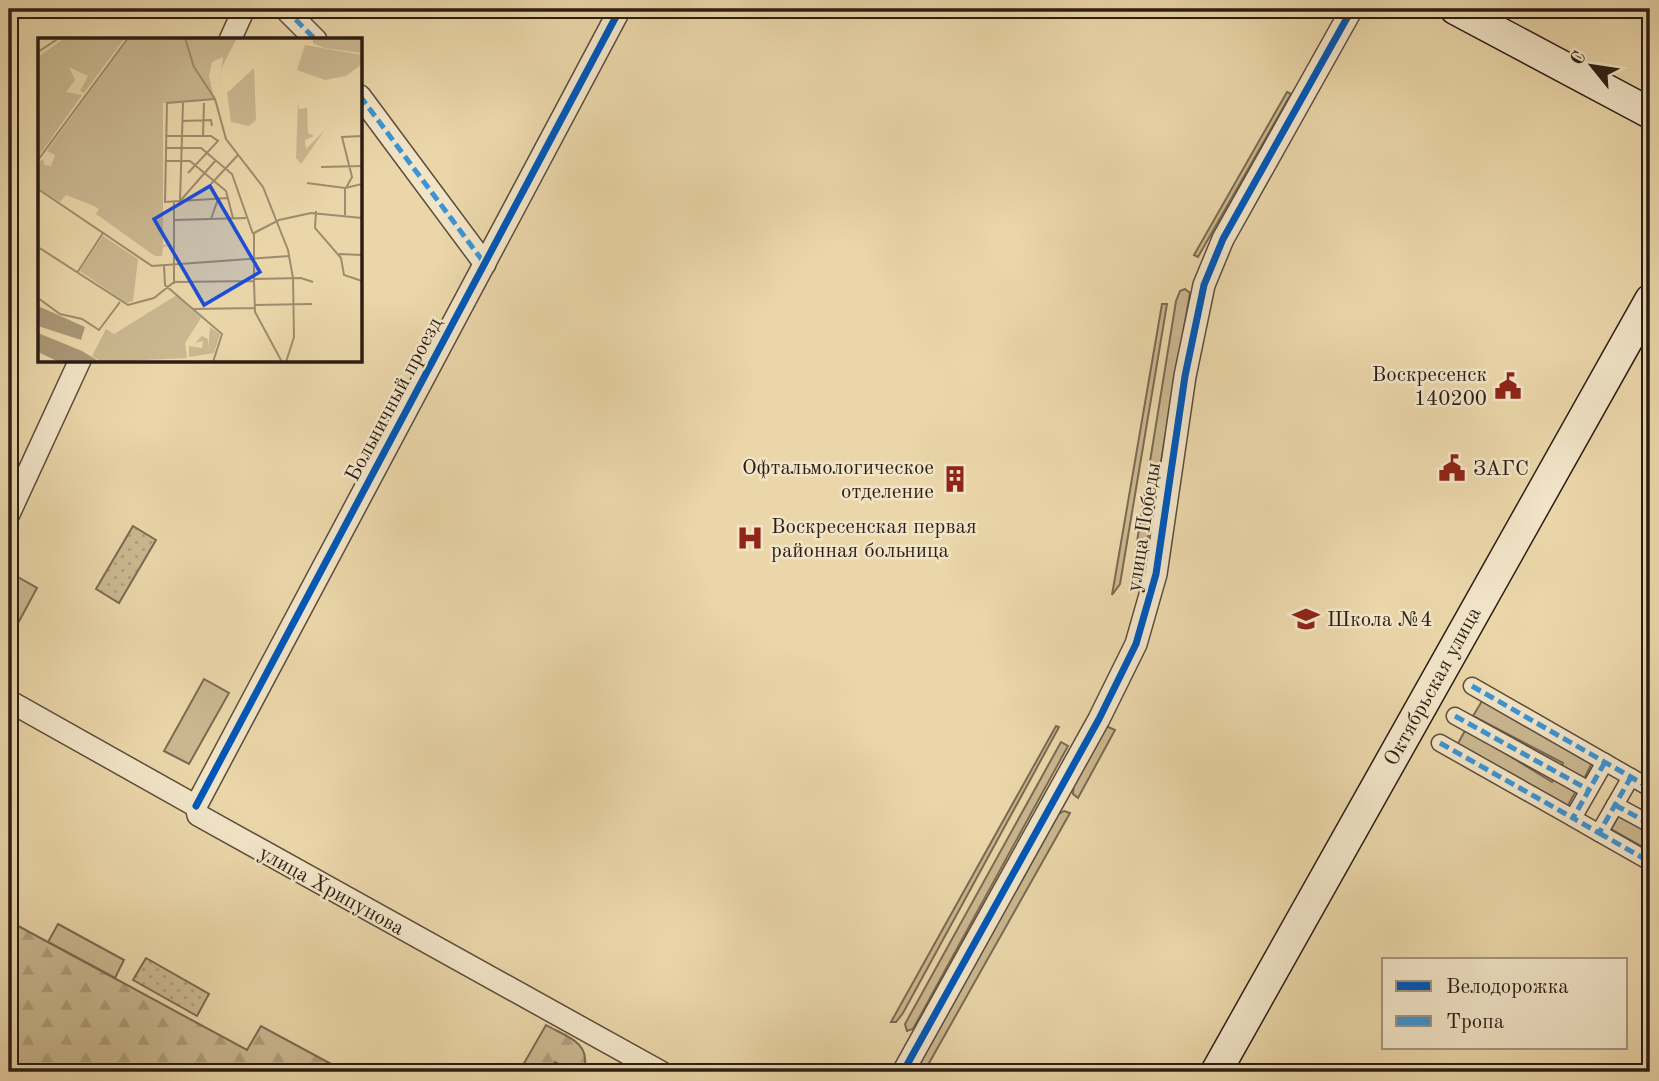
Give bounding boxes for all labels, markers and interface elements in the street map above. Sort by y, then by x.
north arrow [1558,32,1628,102]
inset map [38,38,362,362]
text: С [1568,49,1591,69]
street label: Больничный проезд [342,314,447,485]
place label: Воскресенск 140200 [1372,365,1487,410]
public building icon: Воскресенск 140200 [1493,371,1523,401]
public building icon: ЗАГС [1437,453,1467,483]
place label: Офтальмологическое отделение [742,458,934,503]
place label: ЗАГС [1473,459,1529,480]
street label: улица Победы [1124,461,1165,593]
building icon: Офтальмологическое отделение [940,464,970,494]
place label: Воскресенская первая районная больница [771,517,977,562]
hospital icon: Воскресенская первая районная больница [735,523,765,553]
school or university icon: Школа №4 [1291,604,1321,634]
street label: Октябрьская улица [1381,604,1486,770]
place label: Школа №4 [1327,610,1433,631]
street label: улица Хрипунова [255,843,407,940]
legend [1382,958,1628,1050]
text: Велодорожка [1446,977,1569,998]
text: Тропа [1446,1012,1504,1033]

